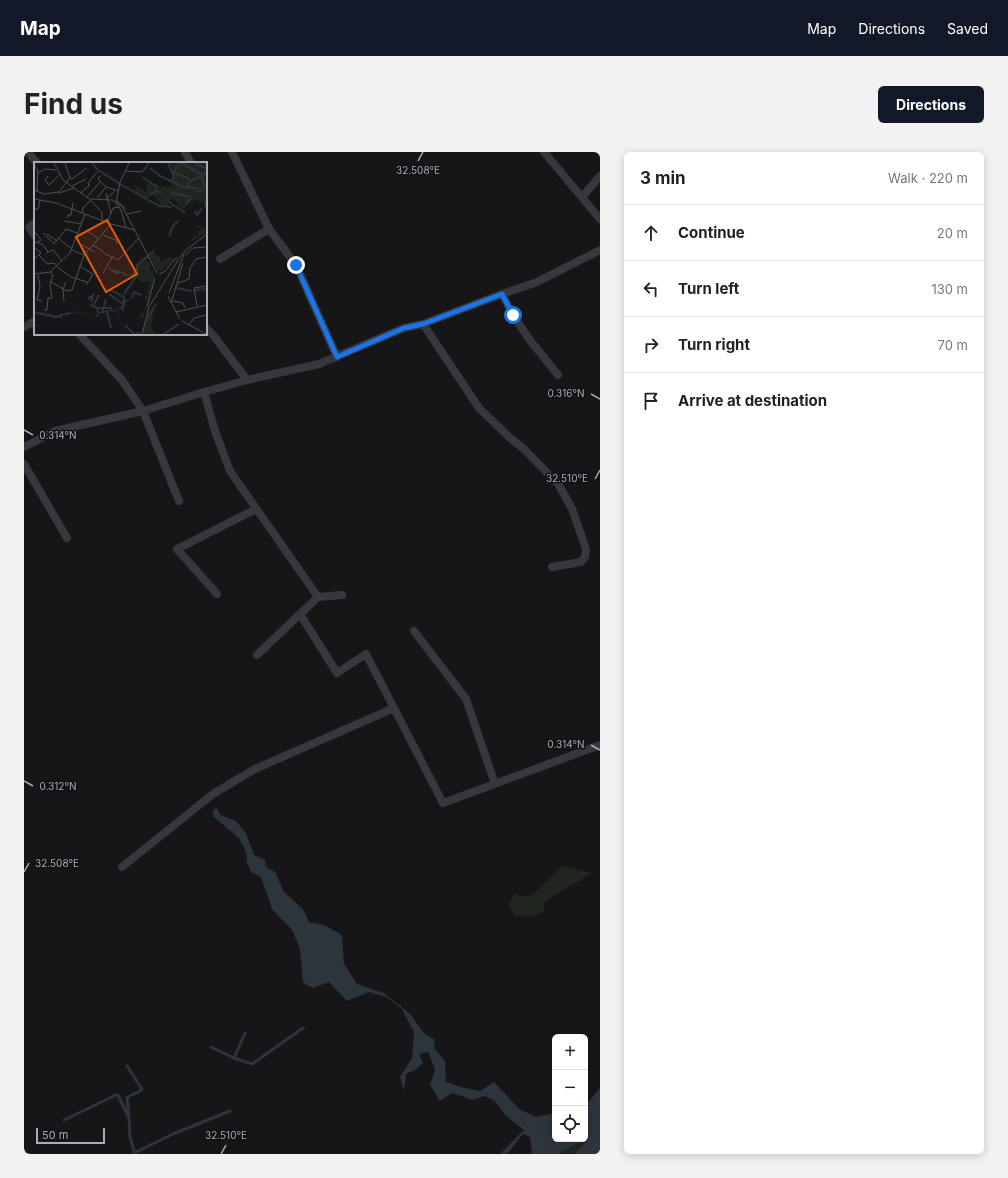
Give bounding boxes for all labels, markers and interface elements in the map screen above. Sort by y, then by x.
text: Map [20,17,61,40]
text: Map [807,20,836,37]
text: Directions [858,20,925,37]
text: Saved [947,20,988,37]
button: Directions [878,86,984,123]
text: Find us [24,87,123,121]
inset map [34,162,207,335]
text: 32.508°E [396,164,440,176]
text: 3 min [640,168,686,188]
text: Walk · 220 m [888,170,968,186]
icon: ahead [640,222,662,244]
text: Continue [678,223,745,242]
text: 20 m [937,225,968,241]
route end [287,256,305,274]
icon: left [640,278,662,300]
text: Turn left [678,279,739,298]
text: 130 m [931,281,968,297]
route start [504,306,522,324]
icon: right [640,334,662,356]
text: Turn right [678,335,750,354]
text: 70 m [938,337,968,353]
text: 0.316°N [547,387,585,399]
icon: arrive [640,390,662,412]
text: Arrive at destination [678,391,827,410]
text: 0.314°N [39,429,77,441]
text: 32.510°E [546,472,588,484]
text: 0.314°N [547,738,585,750]
text: 0.312°N [39,780,77,792]
text: 32.508°E [35,857,79,869]
map controls [552,1034,588,1142]
button: + [552,1034,588,1070]
button: − [552,1070,588,1106]
button: locate [552,1106,588,1142]
scale bar [36,1126,105,1145]
text: 50 m [42,1128,68,1142]
text: 32.510°E [205,1129,247,1141]

